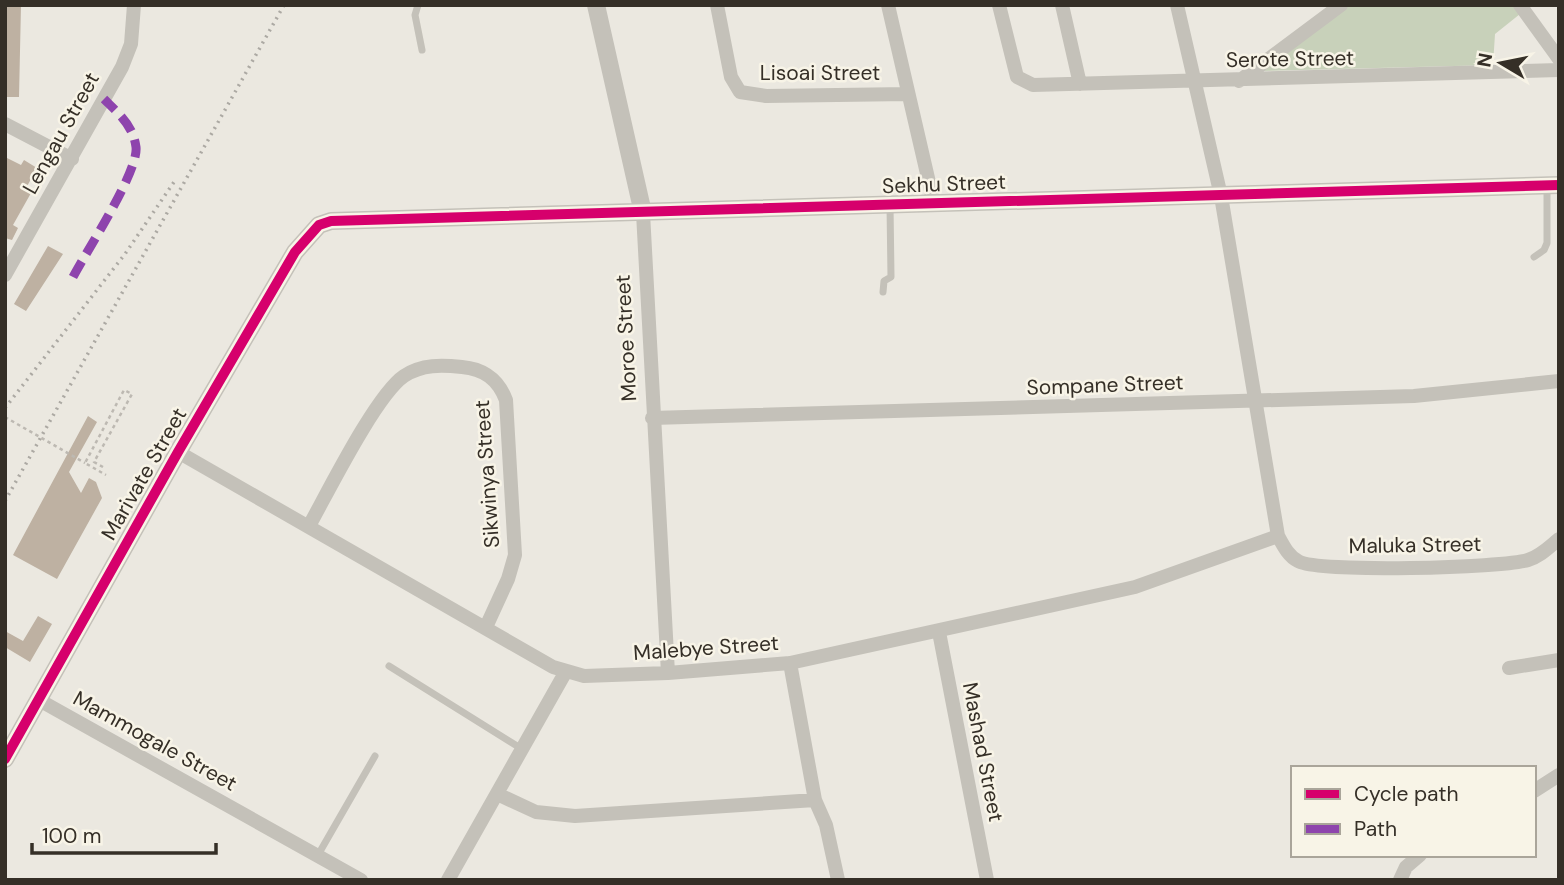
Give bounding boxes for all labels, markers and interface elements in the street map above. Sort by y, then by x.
north arrow [1466,28,1536,98]
street label: Serote Street [1226,44,1354,74]
text: N [1471,51,1498,69]
street label: Lisoai Street [760,59,880,87]
street label: Lengau Street [16,67,106,199]
street label: Sekhu Street [882,168,1006,200]
street label: Moroe Street [609,274,643,402]
street label: Sompane Street [1026,368,1184,402]
street label: Sikwinya Street [468,399,506,549]
street label: Marivate Street [95,403,193,545]
street label: Maluka Street [1348,530,1482,560]
street label: Malebye Street [632,629,780,667]
street label: Mashad Street [956,680,1010,824]
street label: Mammogale Street [68,684,242,798]
legend [1291,766,1536,857]
text: Cycle path [1354,780,1459,808]
scale bar [32,812,215,856]
text: Path [1354,815,1397,843]
text: 100 m [42,822,102,850]

